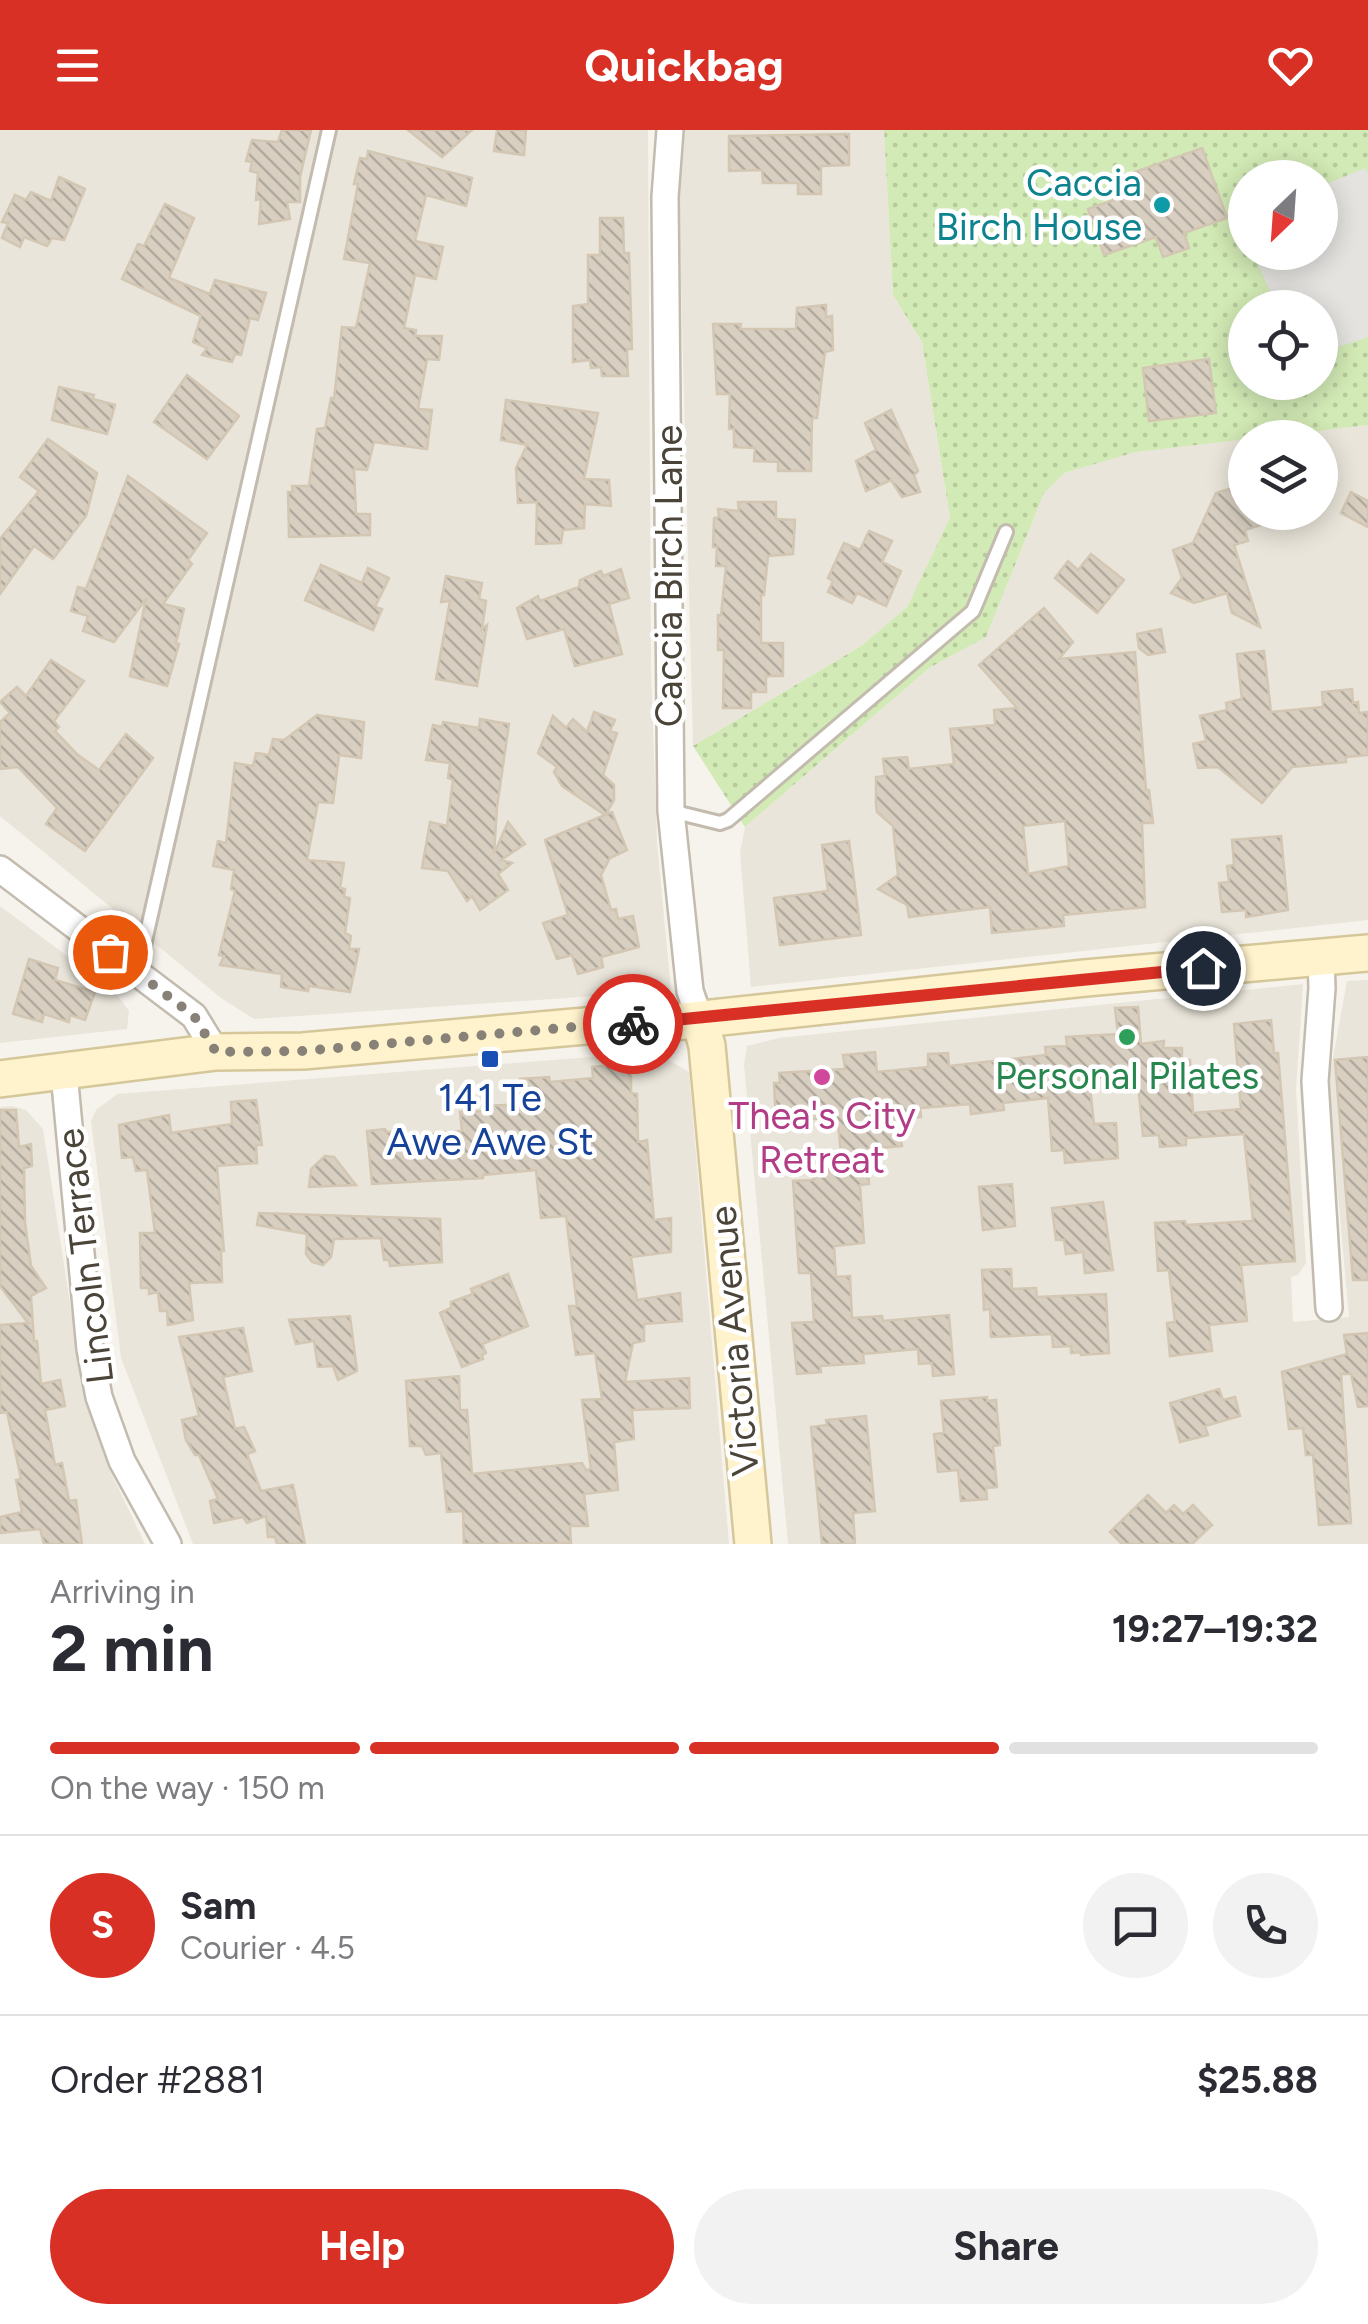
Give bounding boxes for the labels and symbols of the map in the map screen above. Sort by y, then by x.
place label: Caccia Birch House [936,160,1142,250]
north arrow [1228,160,1338,270]
marker: Caccia Birch House [1151,194,1173,216]
street label: Caccia Birch Lane [646,425,692,727]
pin [68,910,153,995]
pin [1161,926,1246,1011]
courier [583,974,683,1074]
marker: Personal Pilates [1116,1026,1138,1048]
marker: 141 Te Awe Awe St [479,1048,501,1070]
place label: Personal Pilates [995,1053,1259,1099]
marker: Thea's City Retreat [811,1066,833,1088]
place label: 141 Te Awe Awe St [386,1075,594,1165]
place label: Thea's City Retreat [728,1093,916,1183]
street label: Lincoln Terrace [47,1126,123,1386]
street label: Victoria Avenue [699,1204,769,1478]

